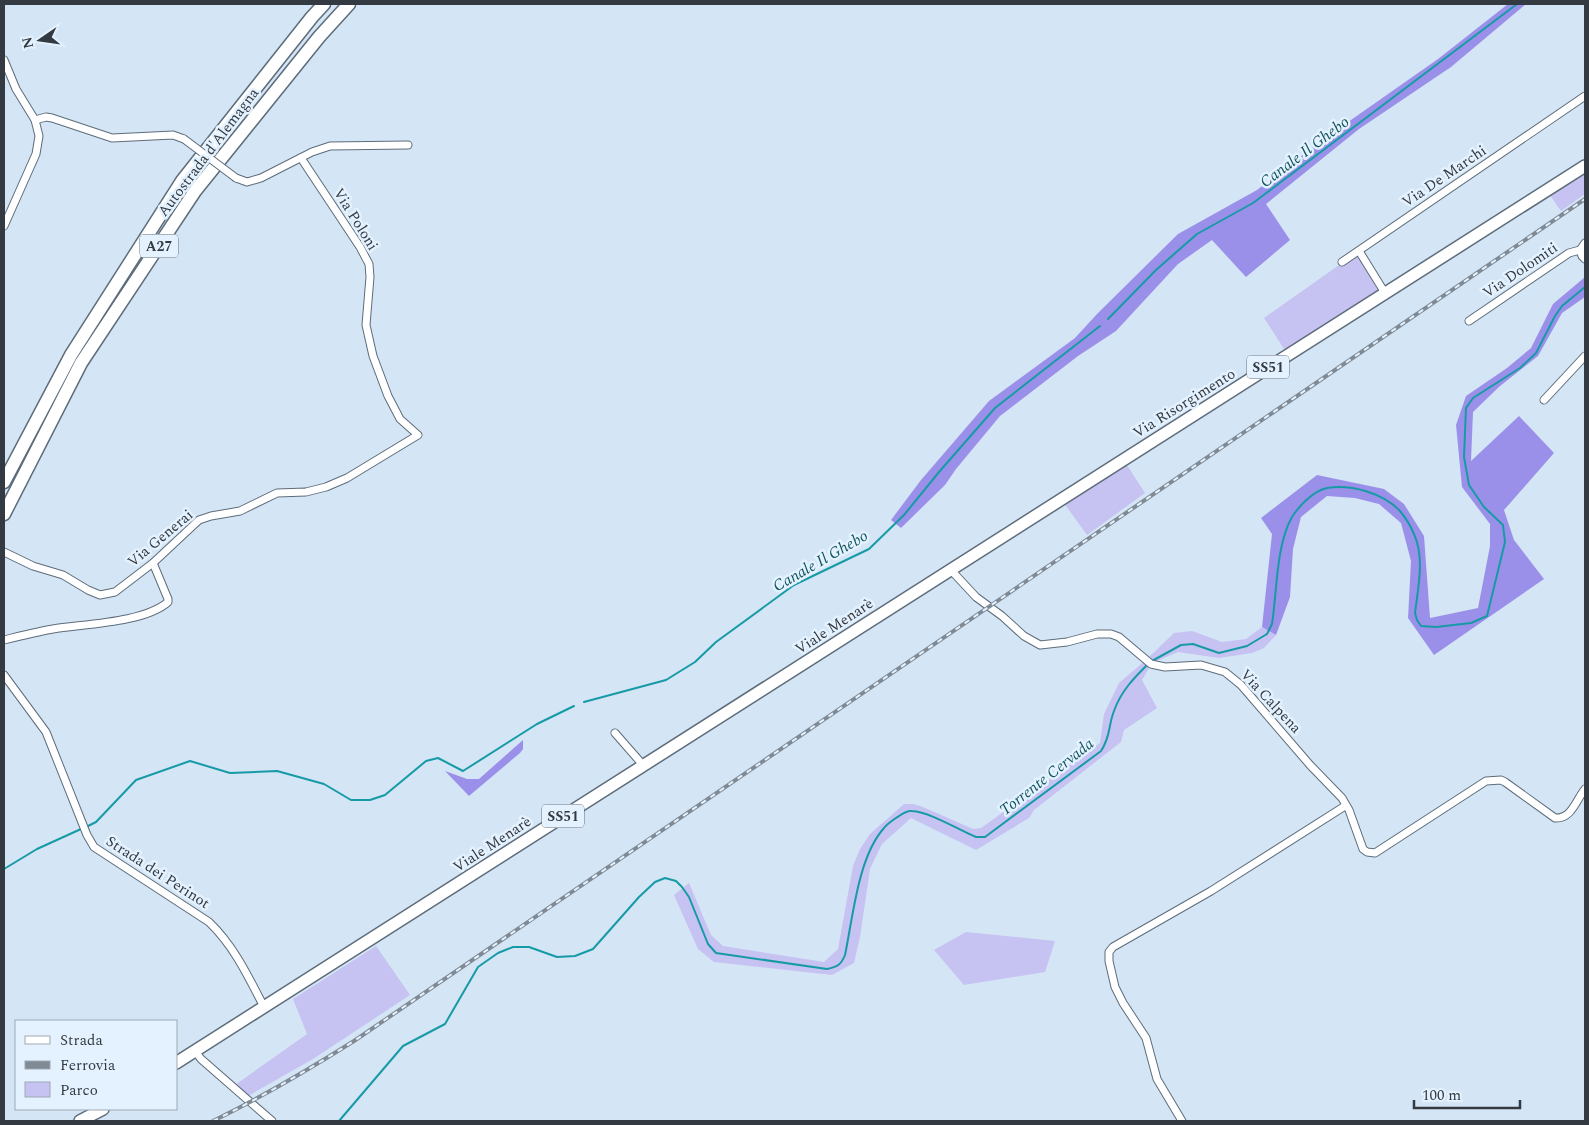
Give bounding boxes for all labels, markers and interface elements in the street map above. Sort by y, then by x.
north arrow [15,15,65,65]
text: N [16,35,39,51]
street label: Autostrada d'Alemagna [152,82,265,222]
water label: Canale Il Ghebo [1255,110,1354,193]
street label: Via De Marchi [1397,140,1491,213]
street label: Via Poloni [327,183,384,255]
road number: A27 [140,235,178,258]
street label: Via Dolomiti [1478,237,1563,304]
road number: SS51 [1247,356,1289,378]
street label: Via Risorgimento [1128,363,1240,444]
street label: Via Generai [122,504,198,573]
water label: Canale Il Ghebo [768,524,873,598]
street label: Viale Menarè [791,592,878,660]
street label: Via Calpena [1235,664,1307,739]
water label: Torrente Cervada [994,732,1099,821]
road number: SS51 [542,804,584,828]
street label: Viale Menarè [449,810,536,878]
street label: Strada dei Perinot [101,830,214,915]
legend [15,1020,178,1110]
text: Strada [60,1029,103,1052]
text: Ferrovia [60,1054,116,1077]
scale bar [1414,1078,1520,1110]
text: Parco [60,1079,98,1102]
text: 100 m [1422,1084,1461,1107]

